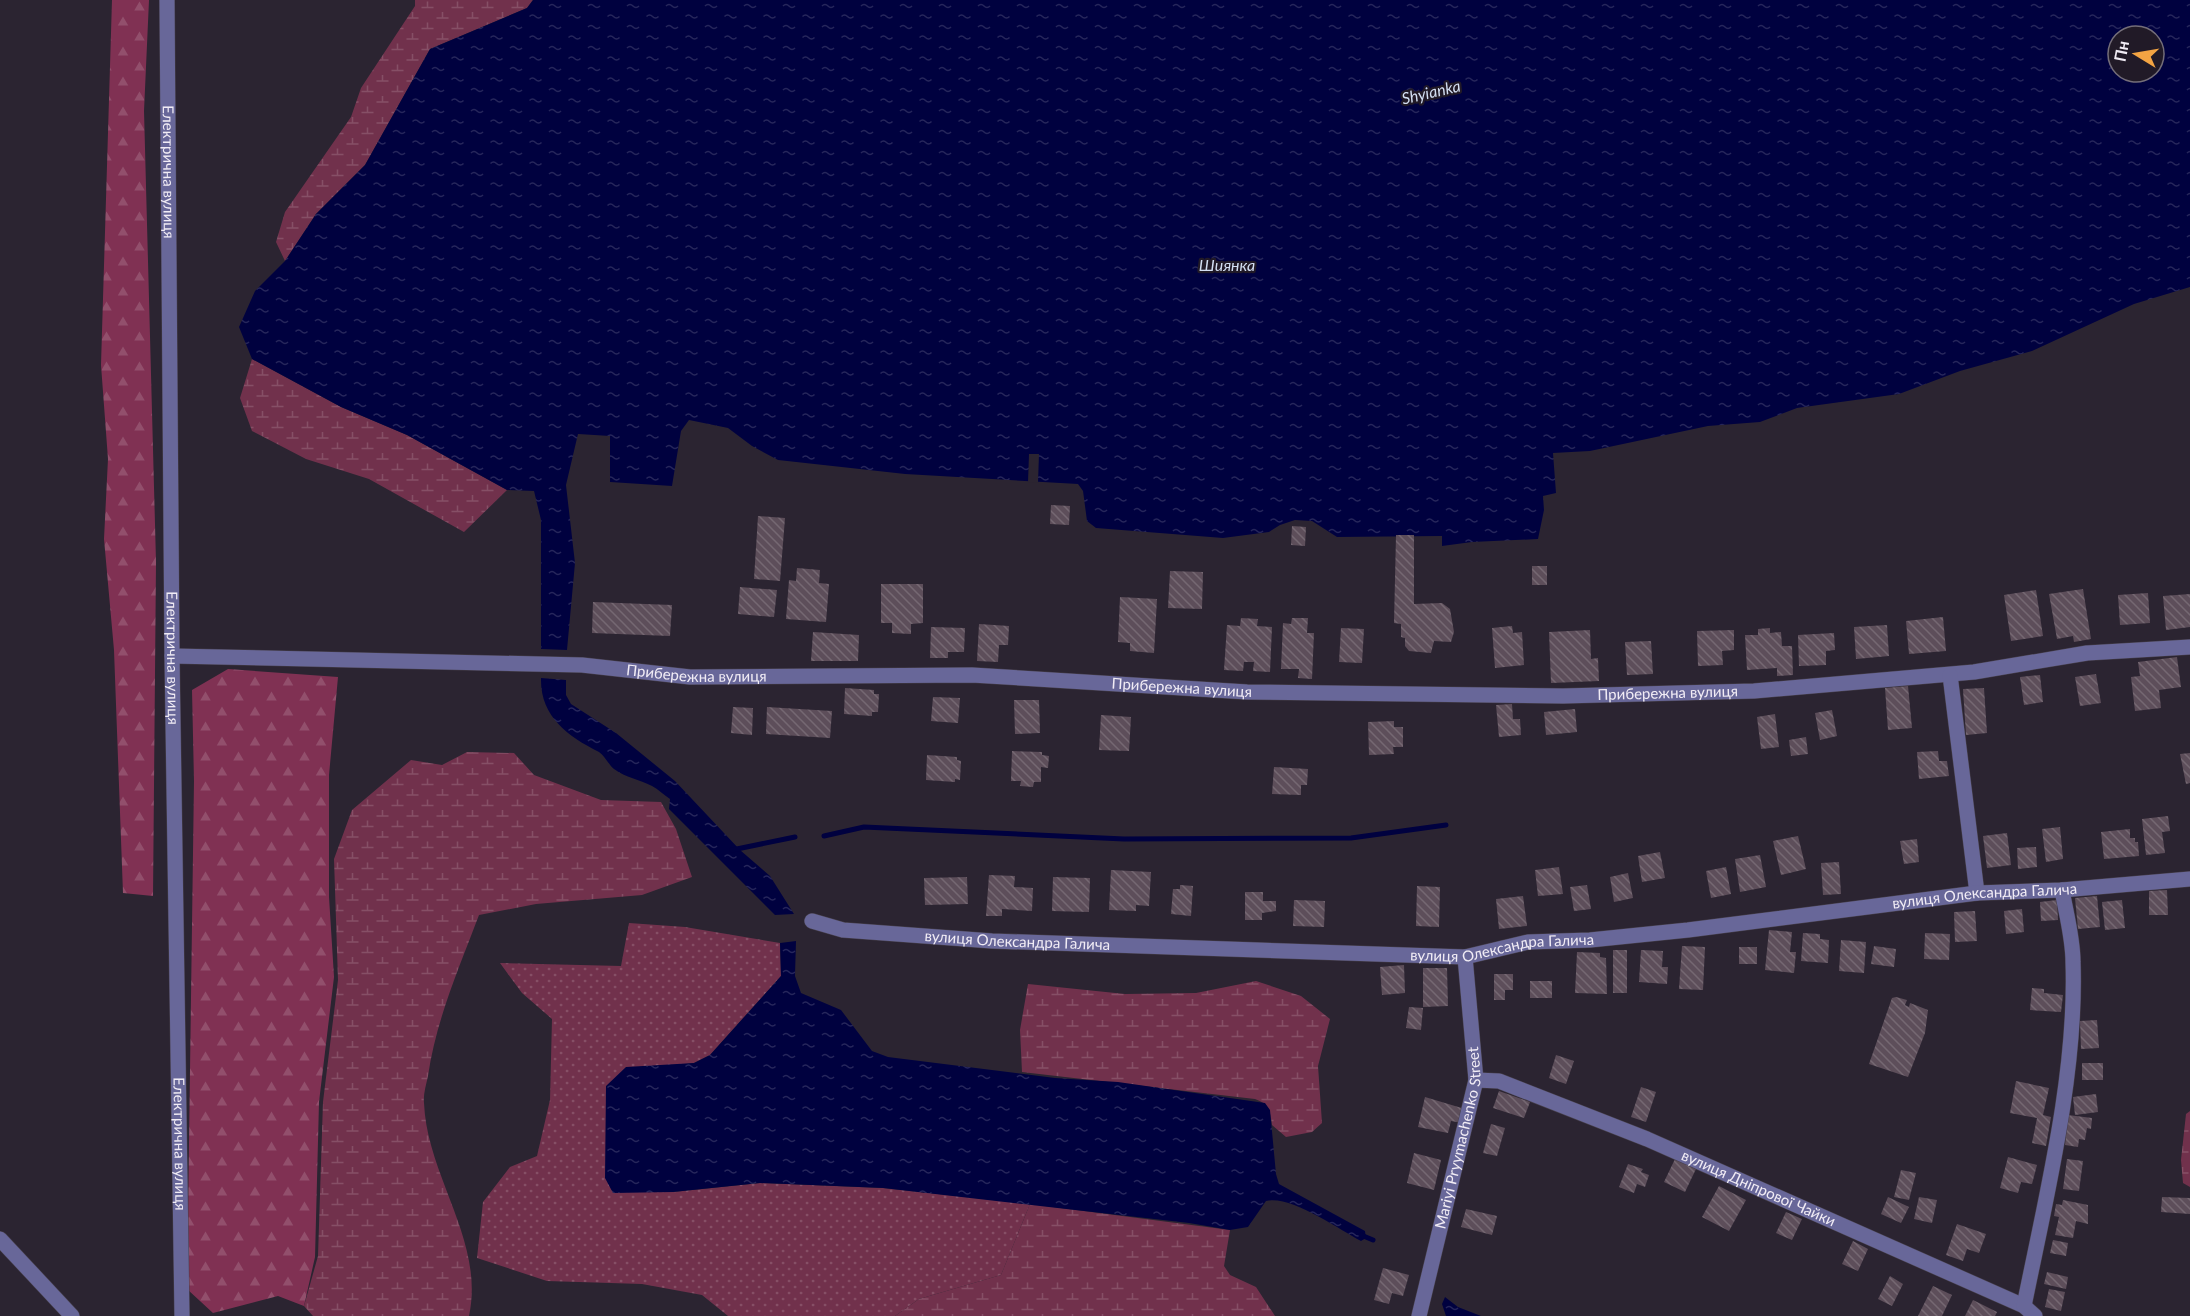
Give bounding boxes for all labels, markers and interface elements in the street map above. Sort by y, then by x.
north arrow [2106,24,2166,84]
text: Пн [2109,39,2132,63]
water label: Shyianka [1400,76,1462,107]
street label: Електрична вулиця [160,105,179,239]
water label: Шиянка [1199,255,1255,274]
street label: Електрична вулиця [164,591,183,725]
street label: Прибережна вулиця [625,660,767,685]
street label: Прибережна вулиця [1111,674,1252,700]
street label: Прибережна вулиця [1597,681,1738,703]
street label: вулиця Олександра Галича [1891,879,2078,912]
street label: вулиця Олександра Галича [924,926,1110,953]
street label: вулиця Олександра Галича [1410,930,1595,965]
street label: Mariyi Pryymachenko Street [1430,1046,1484,1230]
street label: Електрична вулиця [170,1077,190,1211]
street label: вулиця Дніпрової Чайки [1679,1146,1839,1230]

